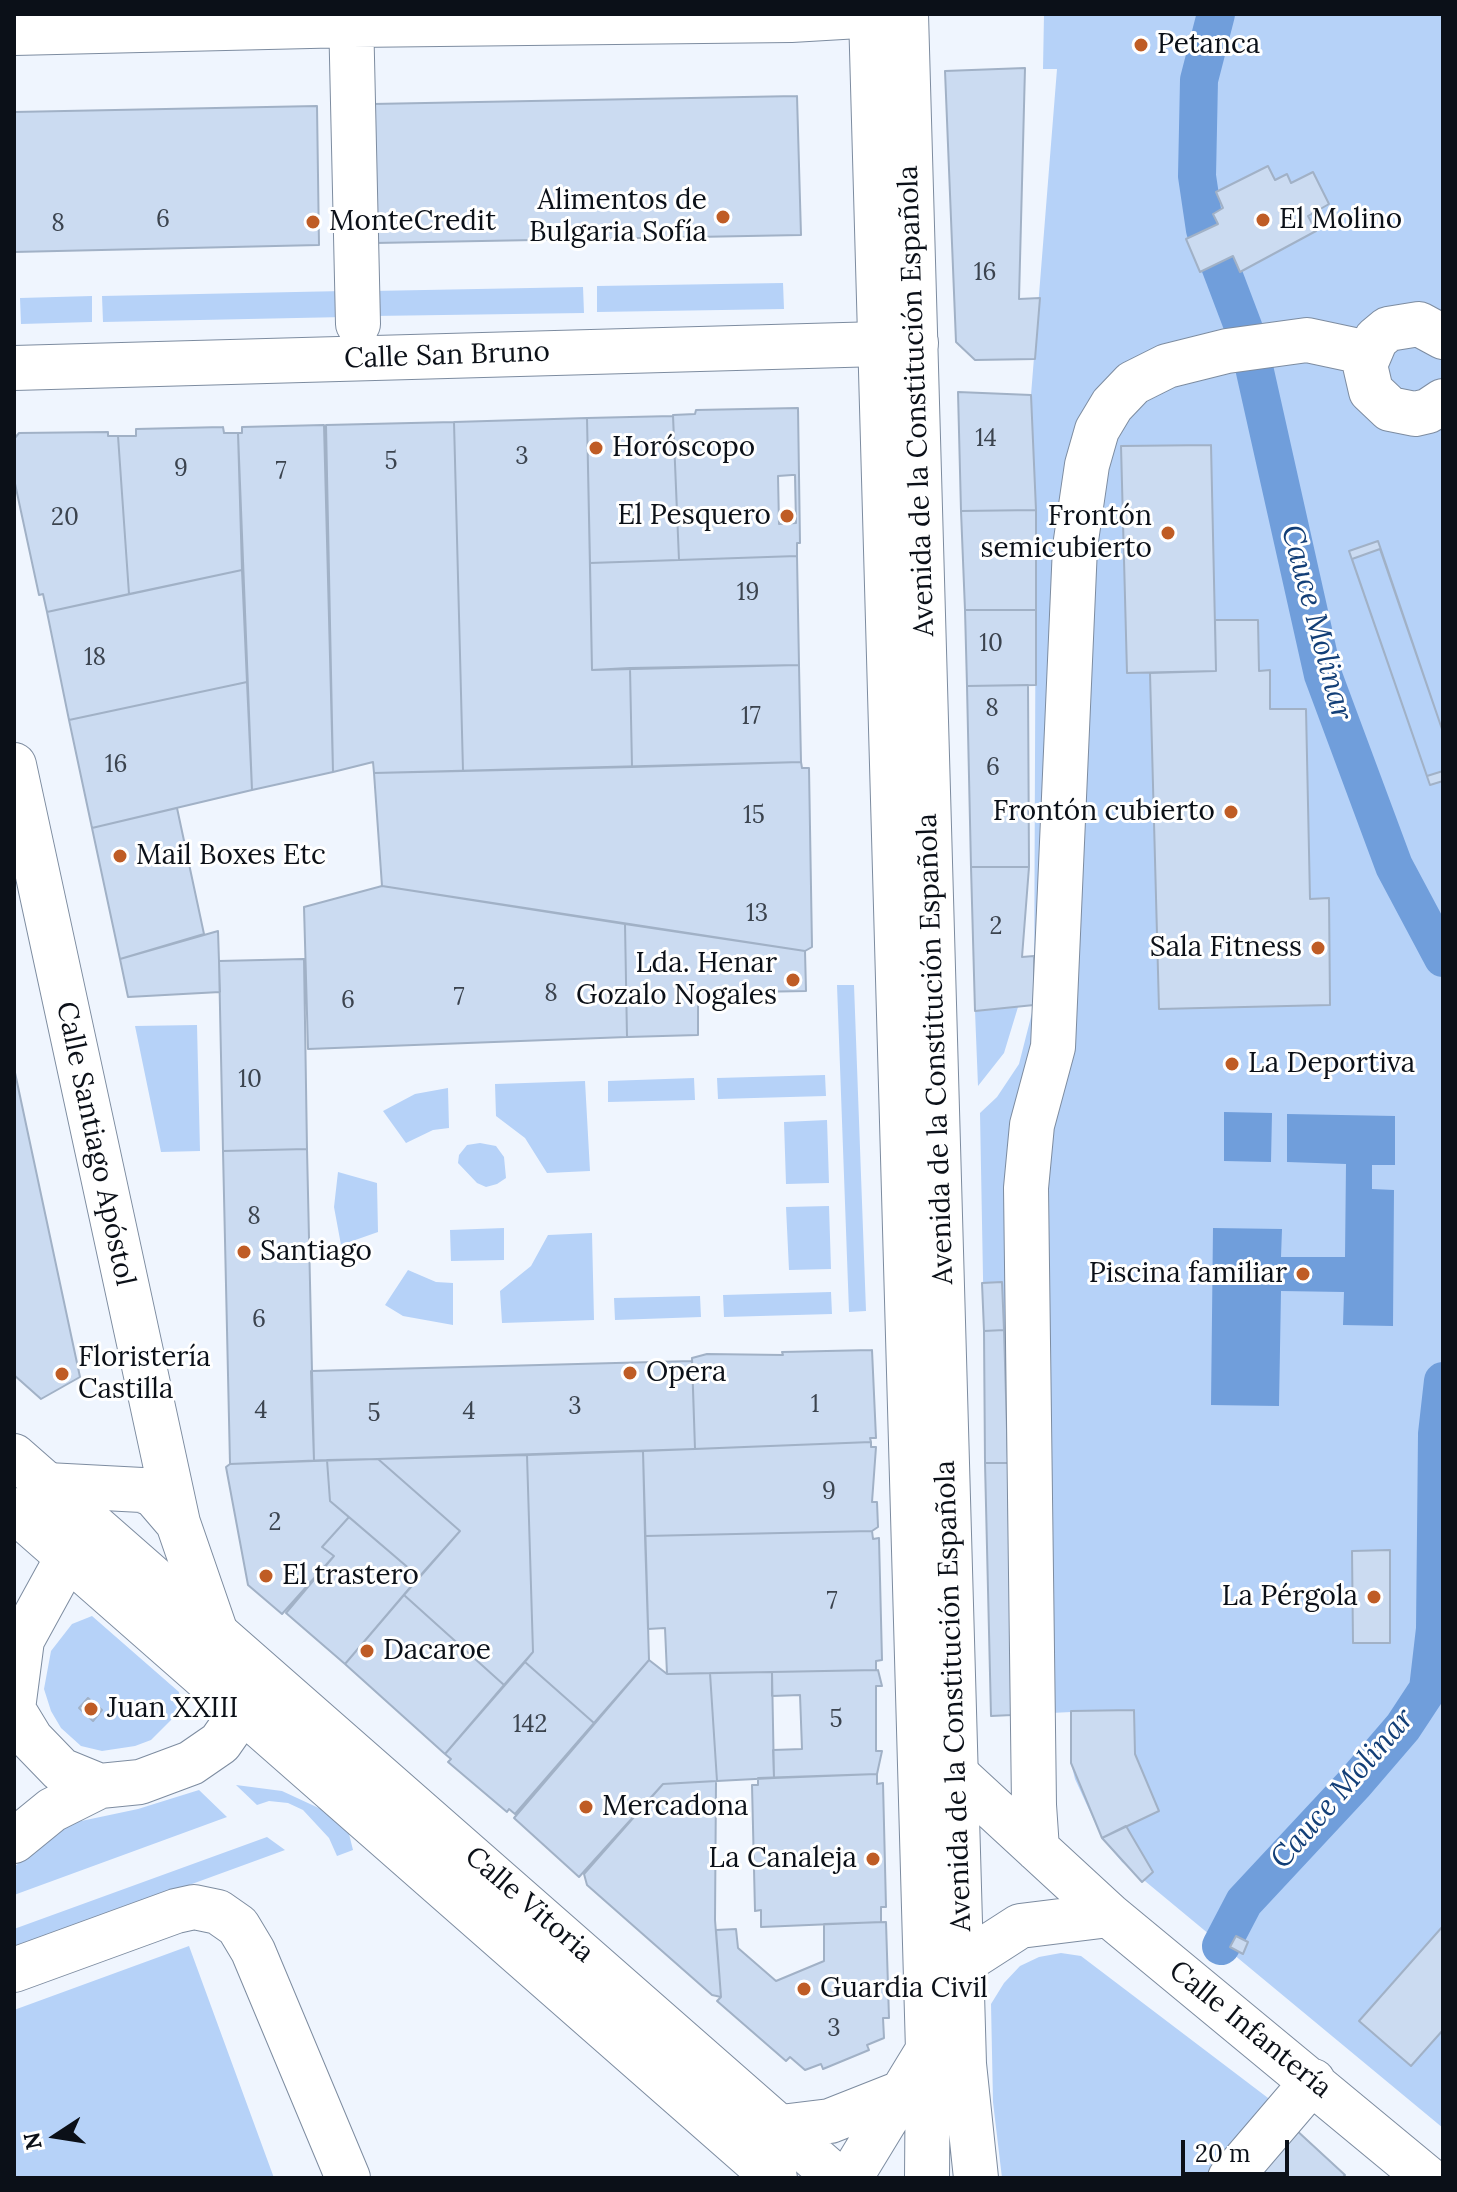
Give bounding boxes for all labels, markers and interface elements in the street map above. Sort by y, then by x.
place label: Petanca [1157,28,1260,62]
marker: Petanca [1132,36,1150,54]
street label: Avenida de la Constitución Española [892,165,942,637]
place label: Alimentos de Bulgaria Sofía [529,184,707,250]
place label: El Molino [1279,203,1402,237]
place label: MonteCredit [329,205,496,239]
house number: 6 [156,206,170,234]
marker: Alimentos de Bulgaria Sofía [714,208,732,226]
house number: 8 [51,210,65,238]
marker: El Molino [1254,211,1272,229]
marker: MonteCredit [304,213,322,231]
house number: 16 [974,259,996,287]
street label: Calle San Bruno [344,336,550,376]
house number: 14 [975,425,997,453]
place label: Horóscopo [612,431,755,465]
marker: Horóscopo [587,439,605,457]
house number: 3 [515,443,529,471]
house number: 5 [384,448,398,476]
house number: 9 [174,455,188,483]
house number: 7 [275,458,287,486]
place label: El Pesquero [617,499,771,533]
place label: Frontón semicubierto [980,500,1152,566]
house number: 20 [51,504,79,532]
marker: El Pesquero [778,507,796,525]
water label: Cauce Molinar [1273,521,1359,725]
marker: Frontón semicubierto [1159,524,1177,542]
house number: 19 [737,579,759,607]
house number: 10 [979,630,1003,658]
house number: 18 [84,644,106,672]
house number: 8 [985,695,999,723]
house number: 17 [741,703,761,731]
house number: 16 [105,751,127,779]
house number: 6 [986,754,1000,782]
place label: Frontón cubierto [993,795,1215,829]
house number: 15 [743,802,765,830]
marker: Frontón cubierto [1222,803,1240,821]
street label: Avenida de la Constitución Española [911,813,961,1285]
place label: Mail Boxes Etc [136,839,326,873]
marker: Mail Boxes Etc [111,847,129,865]
house number: 13 [746,900,768,928]
house number: 2 [990,913,1002,941]
place label: Sala Fitness [1150,931,1302,965]
marker: Sala Fitness [1309,939,1327,957]
place label: Lda. Henar Gozalo Nogales [576,947,777,1013]
marker: Lda. Henar Gozalo Nogales [784,971,802,989]
house number: 8 [544,980,558,1008]
house number: 7 [453,984,465,1012]
house number: 6 [341,987,355,1015]
street label: Calle Santiago Apóstol [48,999,142,1289]
place label: La Deportiva [1248,1047,1415,1081]
marker: La Deportiva [1223,1055,1241,1073]
house number: 10 [238,1066,262,1094]
house number: 8 [247,1203,261,1231]
place label: Santiago [260,1235,372,1269]
marker: Santiago [235,1243,253,1261]
place label: Piscina familiar [1089,1257,1287,1291]
marker: Piscina familiar [1294,1265,1312,1283]
house number: 6 [252,1306,266,1334]
place label: Floristería Castilla [78,1341,211,1407]
place label: Opera [646,1356,726,1390]
marker: Opera [621,1364,639,1382]
marker: Floristería Castilla [53,1365,71,1383]
house number: 1 [811,1391,819,1419]
house number: 3 [568,1393,582,1421]
house number: 4 [254,1397,268,1425]
house number: 4 [462,1398,476,1426]
house number: 5 [367,1400,381,1428]
street label: Avenida de la Constitución Española [929,1460,979,1932]
house number: 9 [822,1478,836,1506]
house number: 2 [269,1509,281,1537]
place label: El trastero [282,1559,419,1593]
marker: El trastero [257,1567,275,1585]
place label: La Pérgola [1222,1580,1358,1614]
house number: 7 [826,1588,838,1616]
marker: La Pérgola [1365,1588,1383,1606]
place label: Dacaroe [383,1634,491,1668]
marker: Dacaroe [358,1642,376,1660]
place label: Juan XXIII [107,1692,238,1726]
marker: Juan XXIII [82,1700,100,1718]
water label: Cauce Molinar [1264,1701,1422,1877]
house number: 5 [829,1706,843,1734]
house number: 142 [513,1711,547,1739]
place label: Mercadona [602,1790,748,1824]
marker: Mercadona [577,1798,595,1816]
street label: Calle Vitoria [458,1840,600,1970]
place label: La Canaleja [708,1842,857,1876]
marker: La Canaleja [864,1850,882,1868]
street label: Calle Infantería [1162,1954,1338,2106]
place label: Guardia Civil [820,1972,988,2006]
marker: Guardia Civil [795,1980,813,1998]
house number: 3 [827,2015,841,2043]
north arrow [16,2096,96,2176]
scale bar [1185,2124,1293,2174]
text: N [17,2130,48,2152]
text: 20 m [1195,2138,1251,2169]

